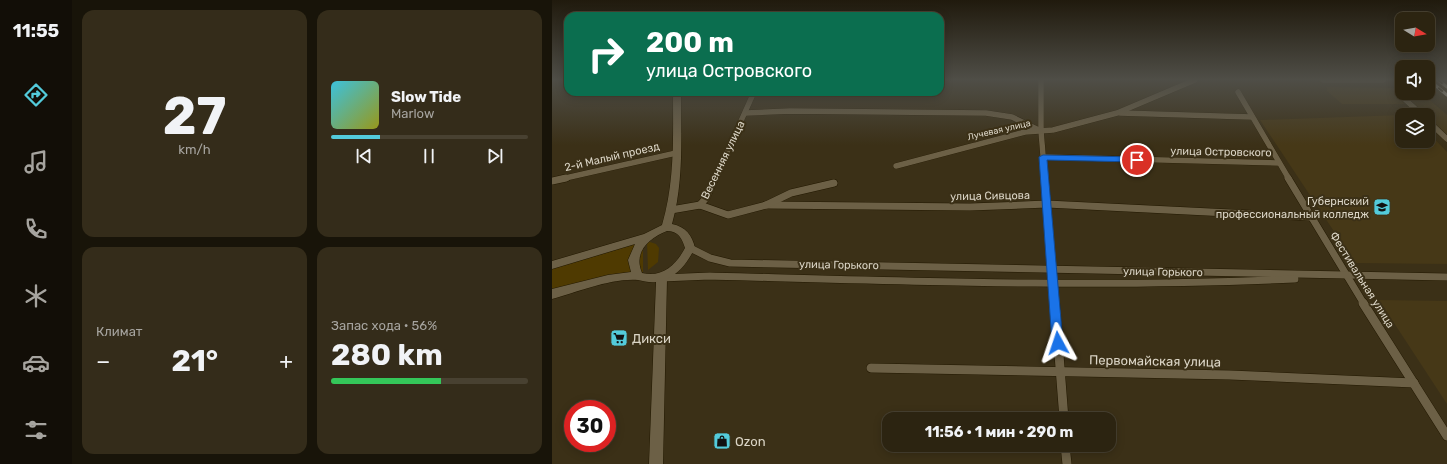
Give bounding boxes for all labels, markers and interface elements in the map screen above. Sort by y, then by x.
north arrow [1395,12,1435,52]
map controls [1395,12,1435,148]
text: 11:55 [13,20,59,42]
text: 200 m [646,26,734,59]
icon: right [580,28,632,80]
text: улица Островского [646,60,812,82]
button: sound [1395,60,1435,100]
icon: directions [22,81,50,109]
text: 27 [163,85,226,147]
text: Slow Tide [391,88,461,106]
text: Marlow [391,106,434,121]
button: layers [1395,108,1435,148]
street label: Лучевая улица [967,118,1031,142]
street label: Весенняя улица [698,119,748,201]
street label: 2-й Малый проезд [563,140,661,174]
text: km/h [178,142,211,157]
pin [1120,143,1154,177]
icon: previous [353,145,375,167]
icon: pause [418,145,440,167]
icon: next [484,145,506,167]
street label: улица Островского [1170,145,1272,159]
icon: music [22,148,50,176]
icon: arrive [1126,149,1148,171]
street label: улица Сивцова [950,189,1030,203]
place label: Губернский профессиональный колледж [1216,195,1369,221]
school or university icon: Губернский профессиональный колледж [1372,197,1392,217]
icon: phone [22,215,50,243]
street label: Фестивальная улица [1327,229,1397,331]
street label: улица Горького [799,258,879,272]
street label: улица Горького [1123,265,1203,279]
icon: climate [22,282,50,310]
text: Запас хода · 56% [331,318,437,333]
position arrow [1037,322,1079,364]
text: Климат [96,324,142,339]
supermarket icon: Дикси [609,328,629,348]
place label: Дикси [632,331,671,346]
text: 280 km [331,337,443,373]
text: 21° [171,343,218,379]
text: − [96,348,110,375]
text: + [279,348,293,375]
icon: car [22,349,50,377]
street label: Первомайская улица [1089,352,1221,370]
speed limit sign: 30 [564,400,616,452]
icon: filters [22,416,50,444]
text: 11:56 · 1 мин · 290 m [925,423,1073,441]
shop icon: Ozon [712,431,732,451]
place label: Ozon [735,434,766,449]

